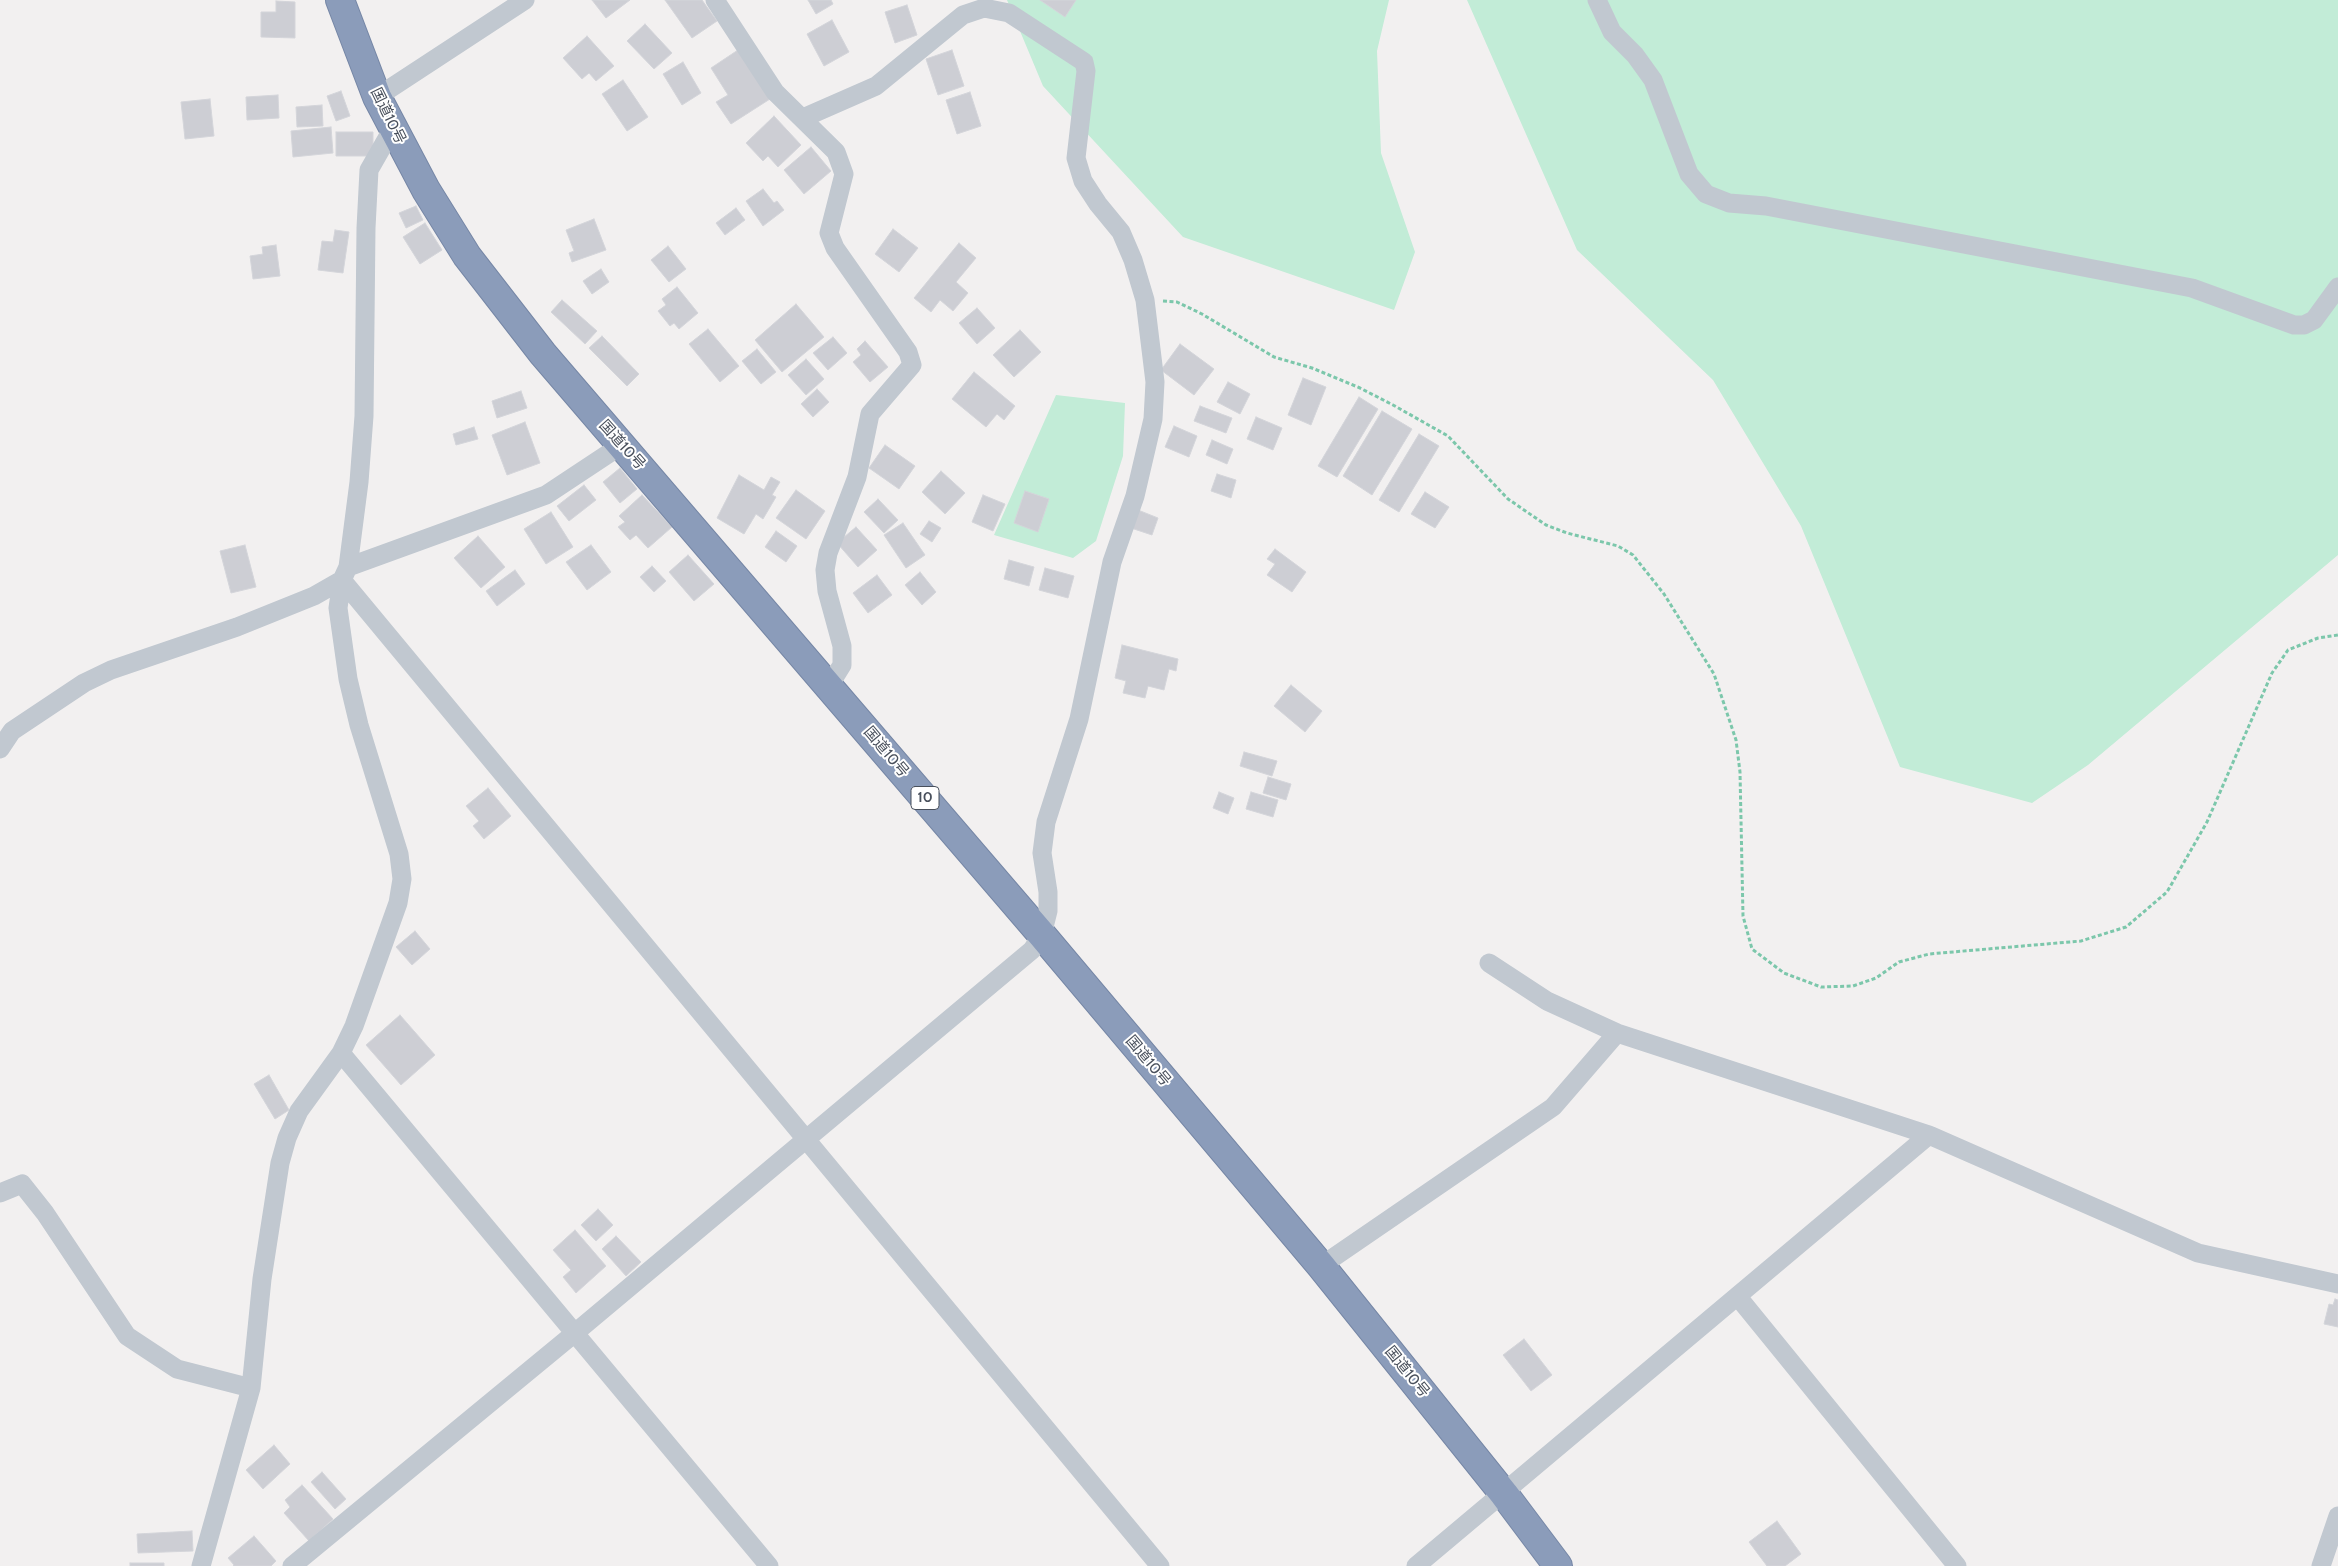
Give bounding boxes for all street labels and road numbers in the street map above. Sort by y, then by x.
street label: 国道10号 [367,85,409,147]
street label: 国道10号 [595,417,649,473]
street label: 国道10号 [860,723,912,781]
road number: 10 [911,786,939,810]
street label: 国道10号 [1122,1032,1174,1090]
street label: 国道10号 [1381,1343,1433,1401]

